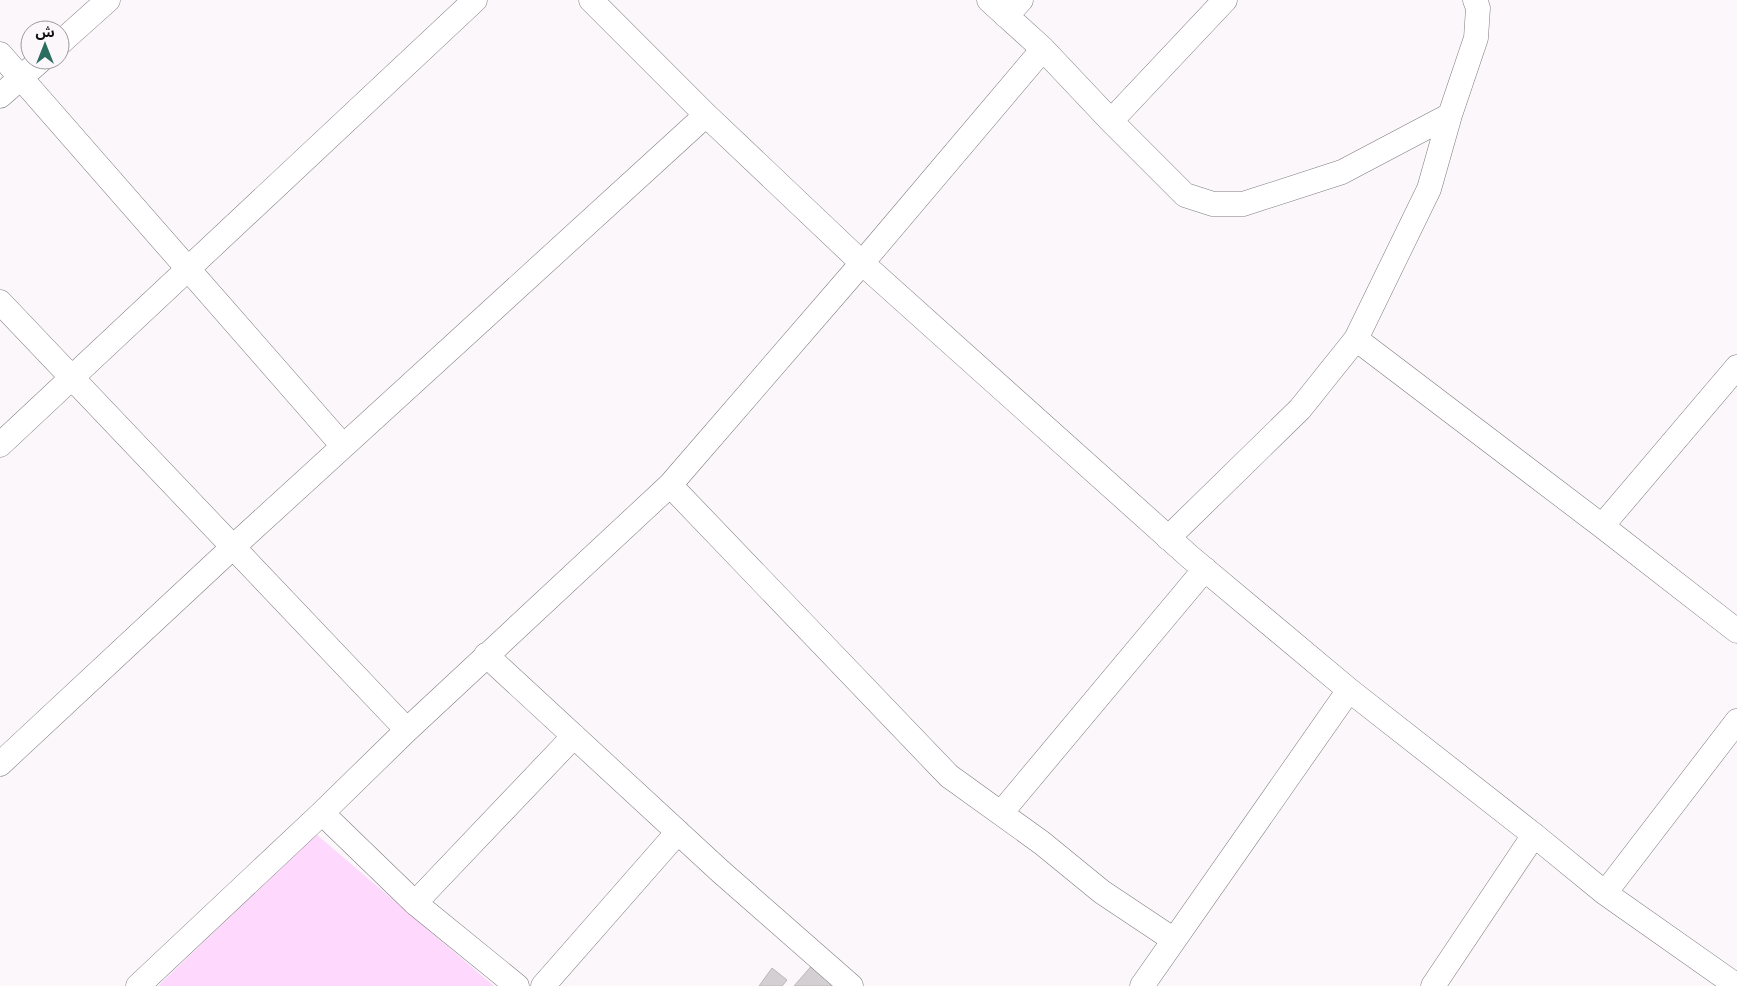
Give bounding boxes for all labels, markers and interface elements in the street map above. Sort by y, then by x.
north arrow [20,20,70,70]
text: ش [35,22,55,41]

